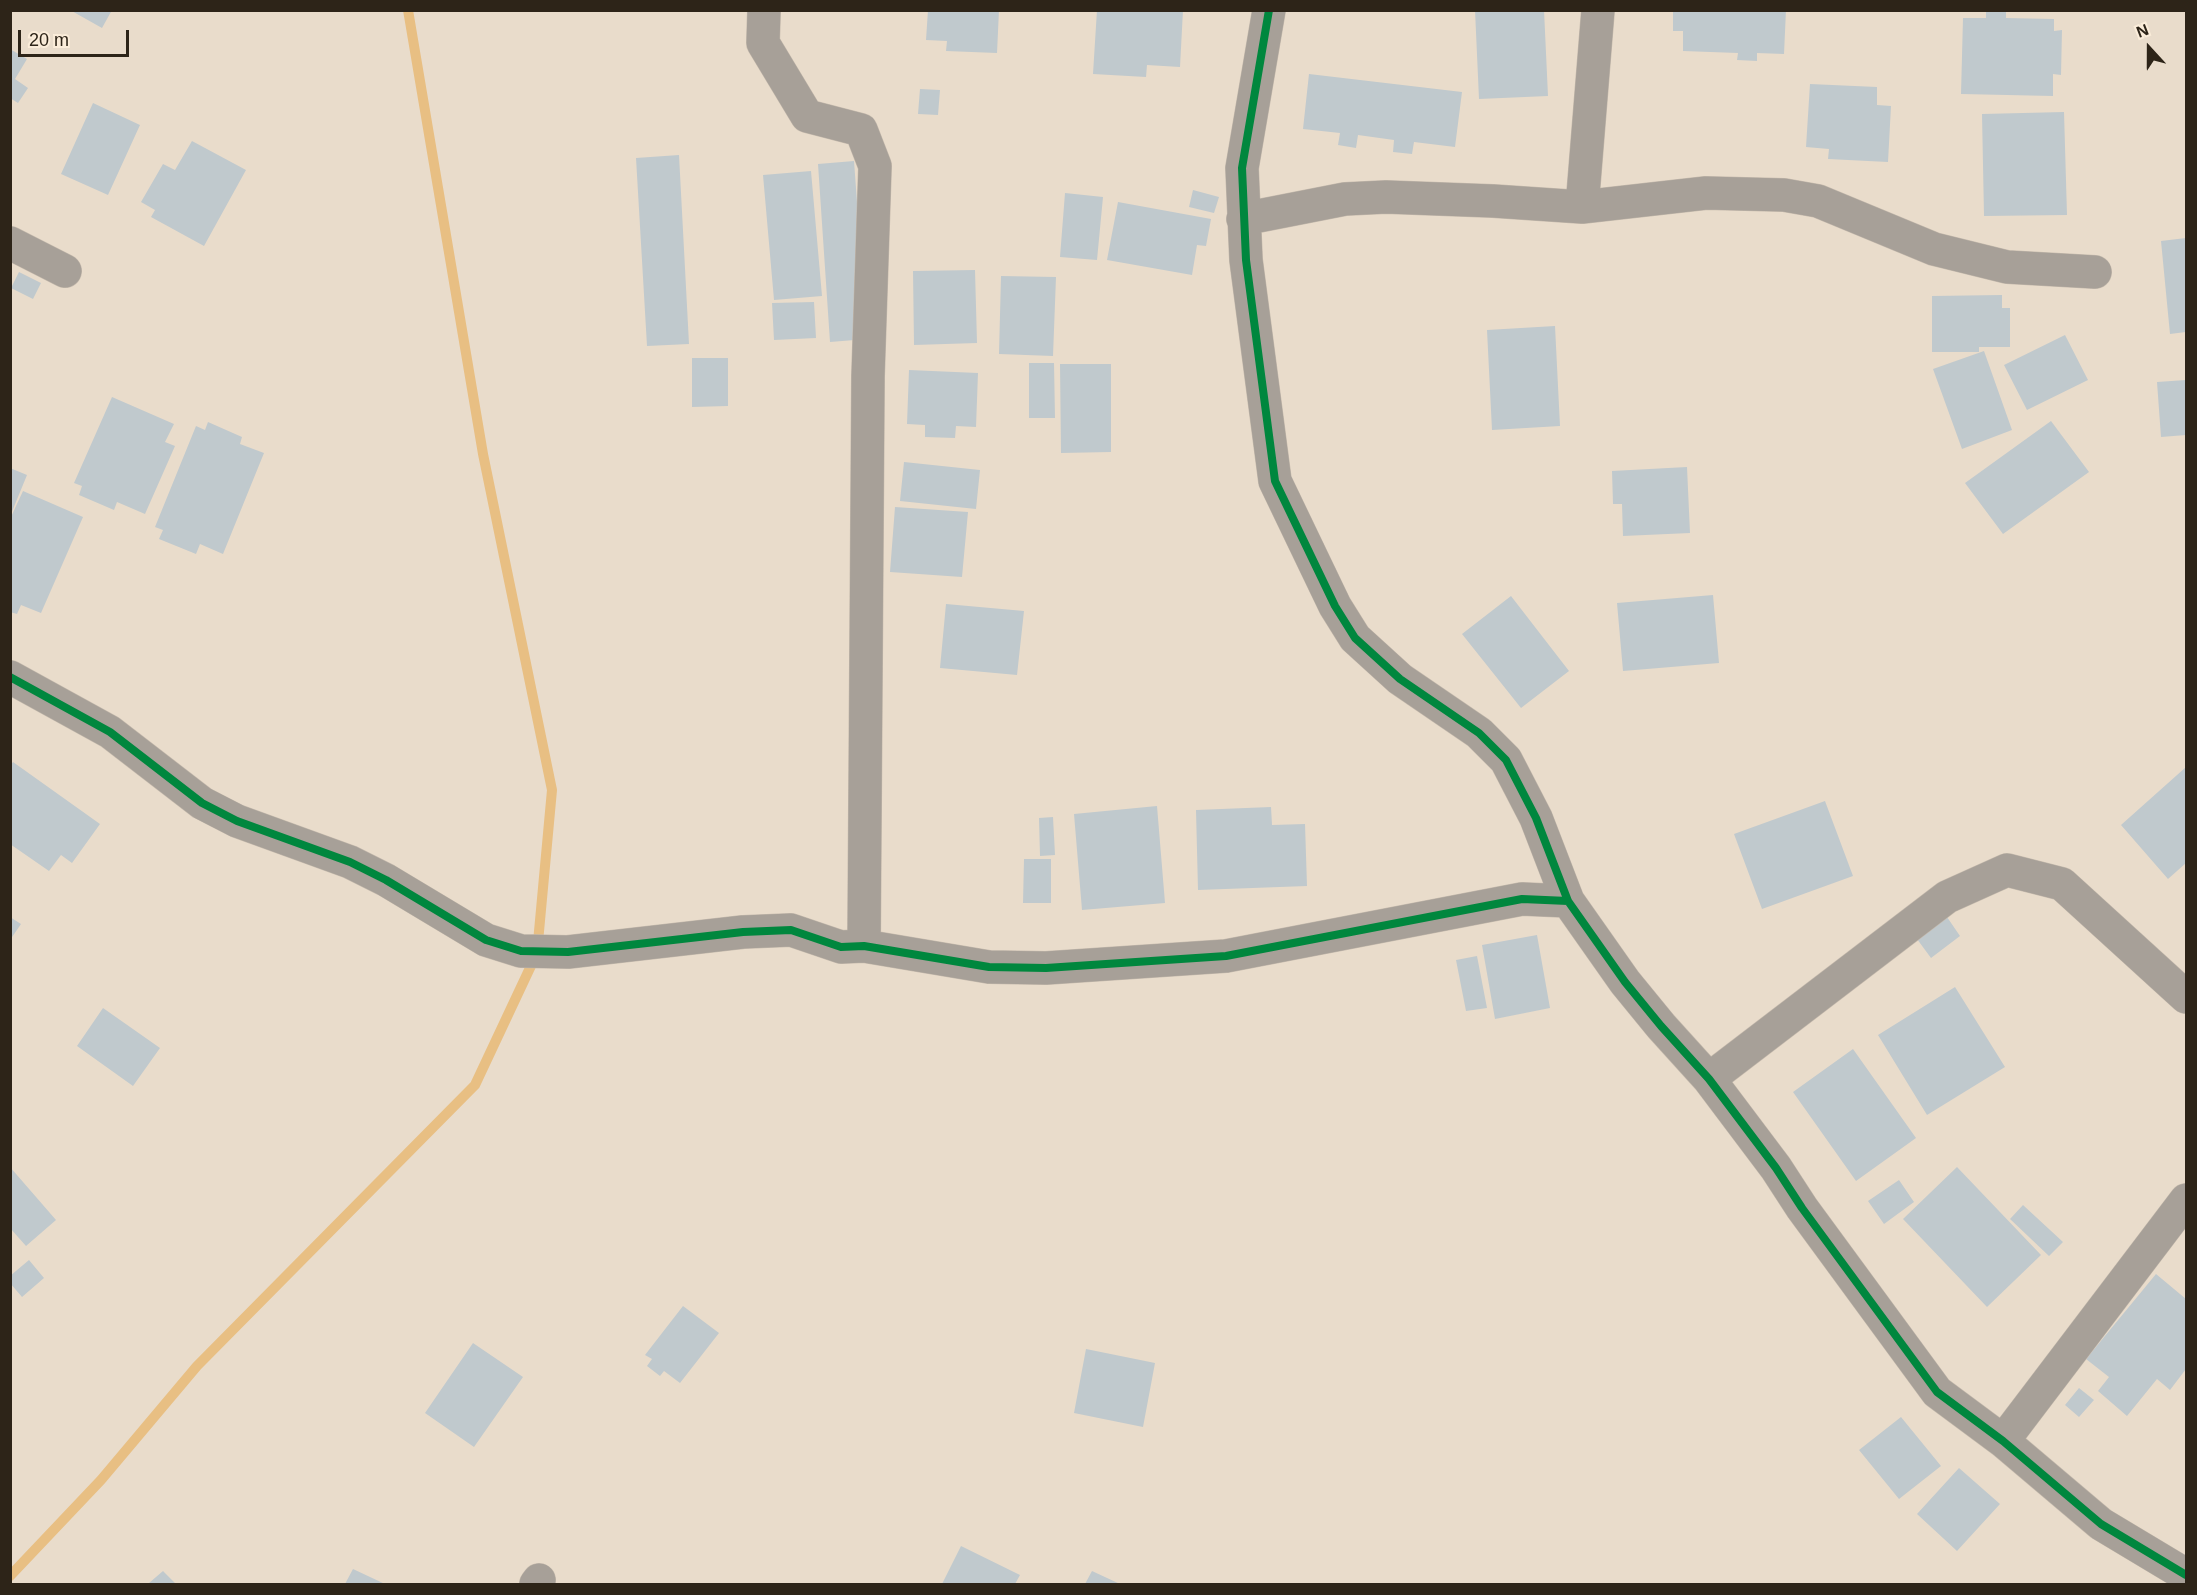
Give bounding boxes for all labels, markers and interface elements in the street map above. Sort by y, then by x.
scale bar [21,18,132,56]
north arrow [2119,18,2179,78]
text: N [2134,21,2151,41]
text: 20 m [29,30,69,50]

